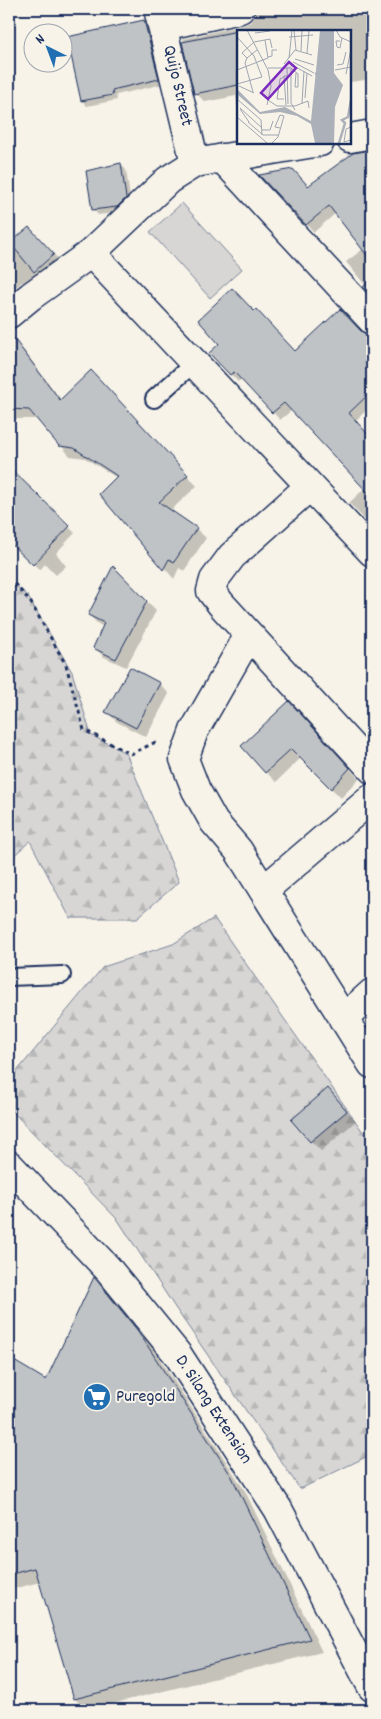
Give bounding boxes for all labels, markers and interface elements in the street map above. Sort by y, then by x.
north arrow [22,22,72,72]
text: N [31,30,50,50]
inset map [237,30,351,144]
street label: Quijo Street [156,43,198,129]
street label: D. Silang Extension [168,1351,258,1469]
supermarket icon: Puregold [82,1382,112,1412]
place label: Puregold [116,1385,175,1410]

